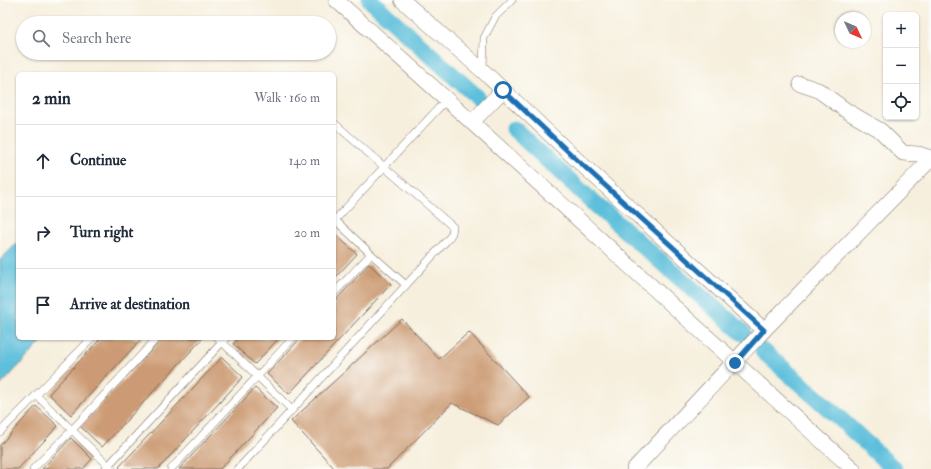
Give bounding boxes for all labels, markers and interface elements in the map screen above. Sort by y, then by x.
north arrow [835,12,871,48]
map controls [883,12,919,120]
button: + [883,12,919,48]
search box [16,16,336,60]
icon: search [30,27,52,49]
text: Search here [62,29,131,48]
button: − [883,48,919,84]
route start [494,81,512,99]
button: locate [883,84,919,120]
text: 2 min [32,88,71,109]
text: Walk · 160 m [254,90,320,106]
icon: ahead [32,150,54,172]
text: Continue [70,151,126,170]
text: 140 m [289,153,320,169]
icon: right [32,222,54,244]
text: Turn right [70,223,133,242]
text: 20 m [294,225,320,241]
icon: arrive [32,294,54,316]
text: Arrive at destination [70,295,190,314]
route end [726,354,744,372]

